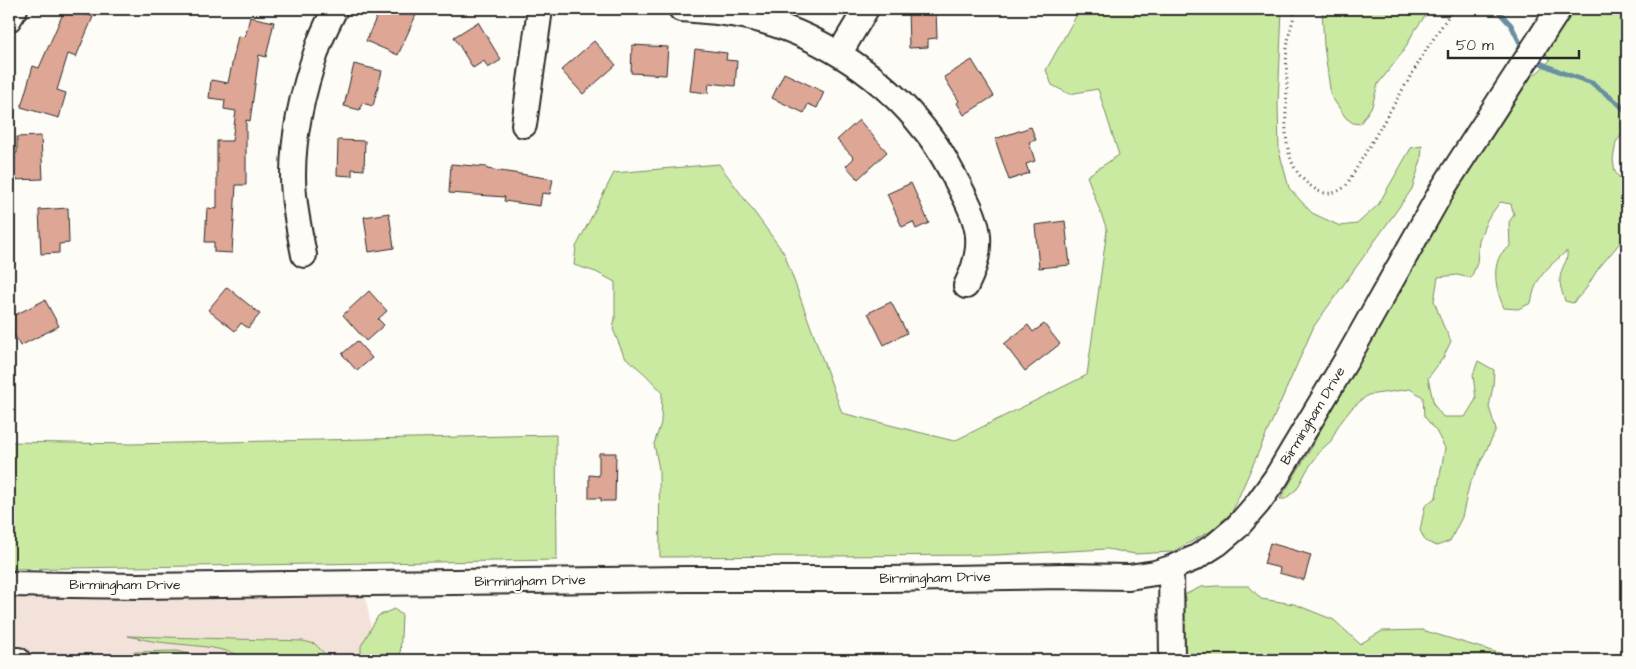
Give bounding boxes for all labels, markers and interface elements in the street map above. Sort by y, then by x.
scale bar [1448,28,1580,60]
text: 50 m [1456,35,1494,56]
street label: Birmingham Drive [1276,363,1350,469]
street label: Birmingham Drive [879,567,991,589]
street label: Birmingham Drive [474,570,586,592]
street label: Birmingham Drive [69,575,181,595]

